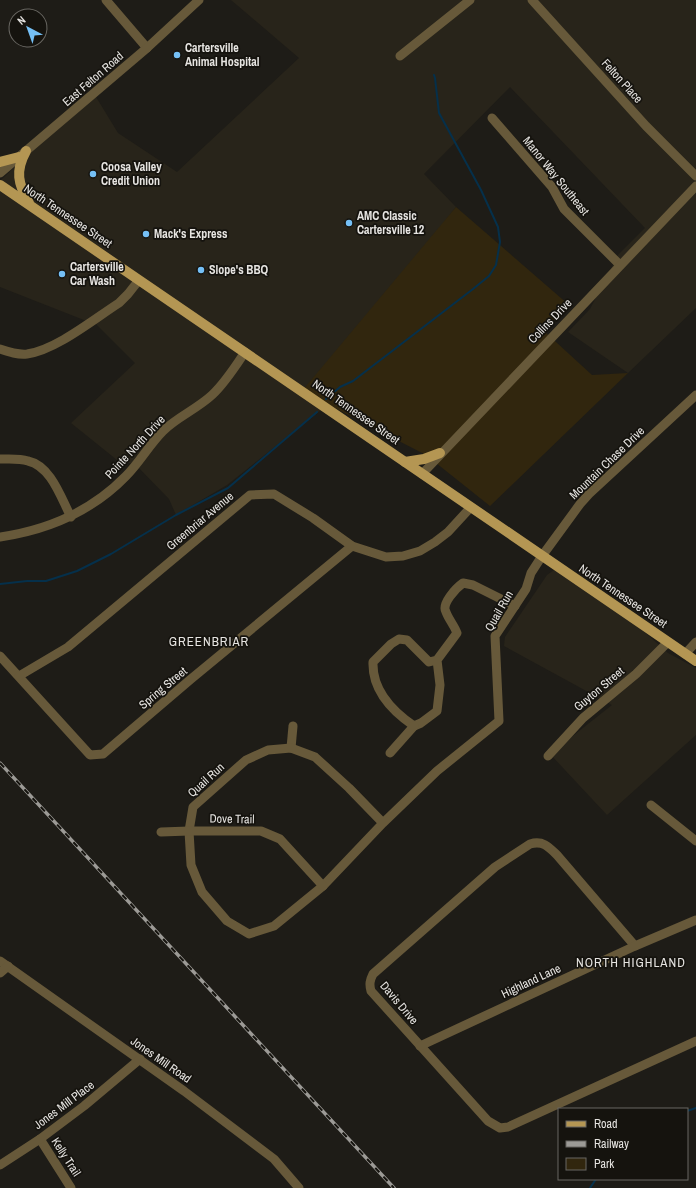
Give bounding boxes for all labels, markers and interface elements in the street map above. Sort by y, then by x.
north arrow [8,8,48,48]
text: N [14,13,28,28]
place label: Cartersville Animal Hospital [185,40,260,70]
street label: East Felton Road [59,48,127,110]
marker: Cartersville Animal Hospital [172,50,182,60]
street label: Felton Place [598,56,646,106]
street label: Manor Way Southeast [519,133,593,219]
place label: Coosa Valley Credit Union [101,159,162,189]
marker: Coosa Valley Credit Union [88,169,98,179]
street label: North Tennessee Street [21,181,115,252]
place label: AMC Classic Cartersville 12 [357,208,425,238]
marker: AMC Classic Cartersville 12 [344,218,354,228]
place label: Mack's Express [154,226,228,242]
marker: Mack's Express [141,229,151,239]
place label: Cartersville Car Wash [70,259,124,289]
place label: Slope's BBQ [209,262,269,278]
marker: Slope's BBQ [196,265,206,275]
marker: Cartersville Car Wash [57,269,67,279]
street label: Collins Drive [525,295,575,347]
street label: North Tennessee Street [309,376,403,448]
street label: Pointe North Drive [101,412,169,482]
street label: Mountain Chase Drive [566,423,648,503]
street label: Greenbriar Avenue [163,488,237,554]
street label: North Tennessee Street [576,561,670,632]
street label: Quail Run [481,588,517,634]
district label: GREENBRIAR [169,633,249,650]
street label: Spring Street [136,663,191,713]
street label: Guyton Street [571,663,628,715]
street label: Quail Run [184,759,228,801]
street label: Dove Trail [209,811,255,827]
district label: NORTH HIGHLAND [576,954,686,971]
street label: Highland Lane [499,960,563,1002]
street label: Davis Drive [376,978,422,1028]
street label: Jones Mill Road [128,1033,194,1087]
street label: Jones Mill Place [31,1077,97,1133]
legend [558,1108,688,1180]
text: Road [594,1116,618,1132]
street label: Kelly Trail [48,1135,84,1179]
text: Railway [594,1136,629,1152]
text: Park [594,1156,614,1172]

